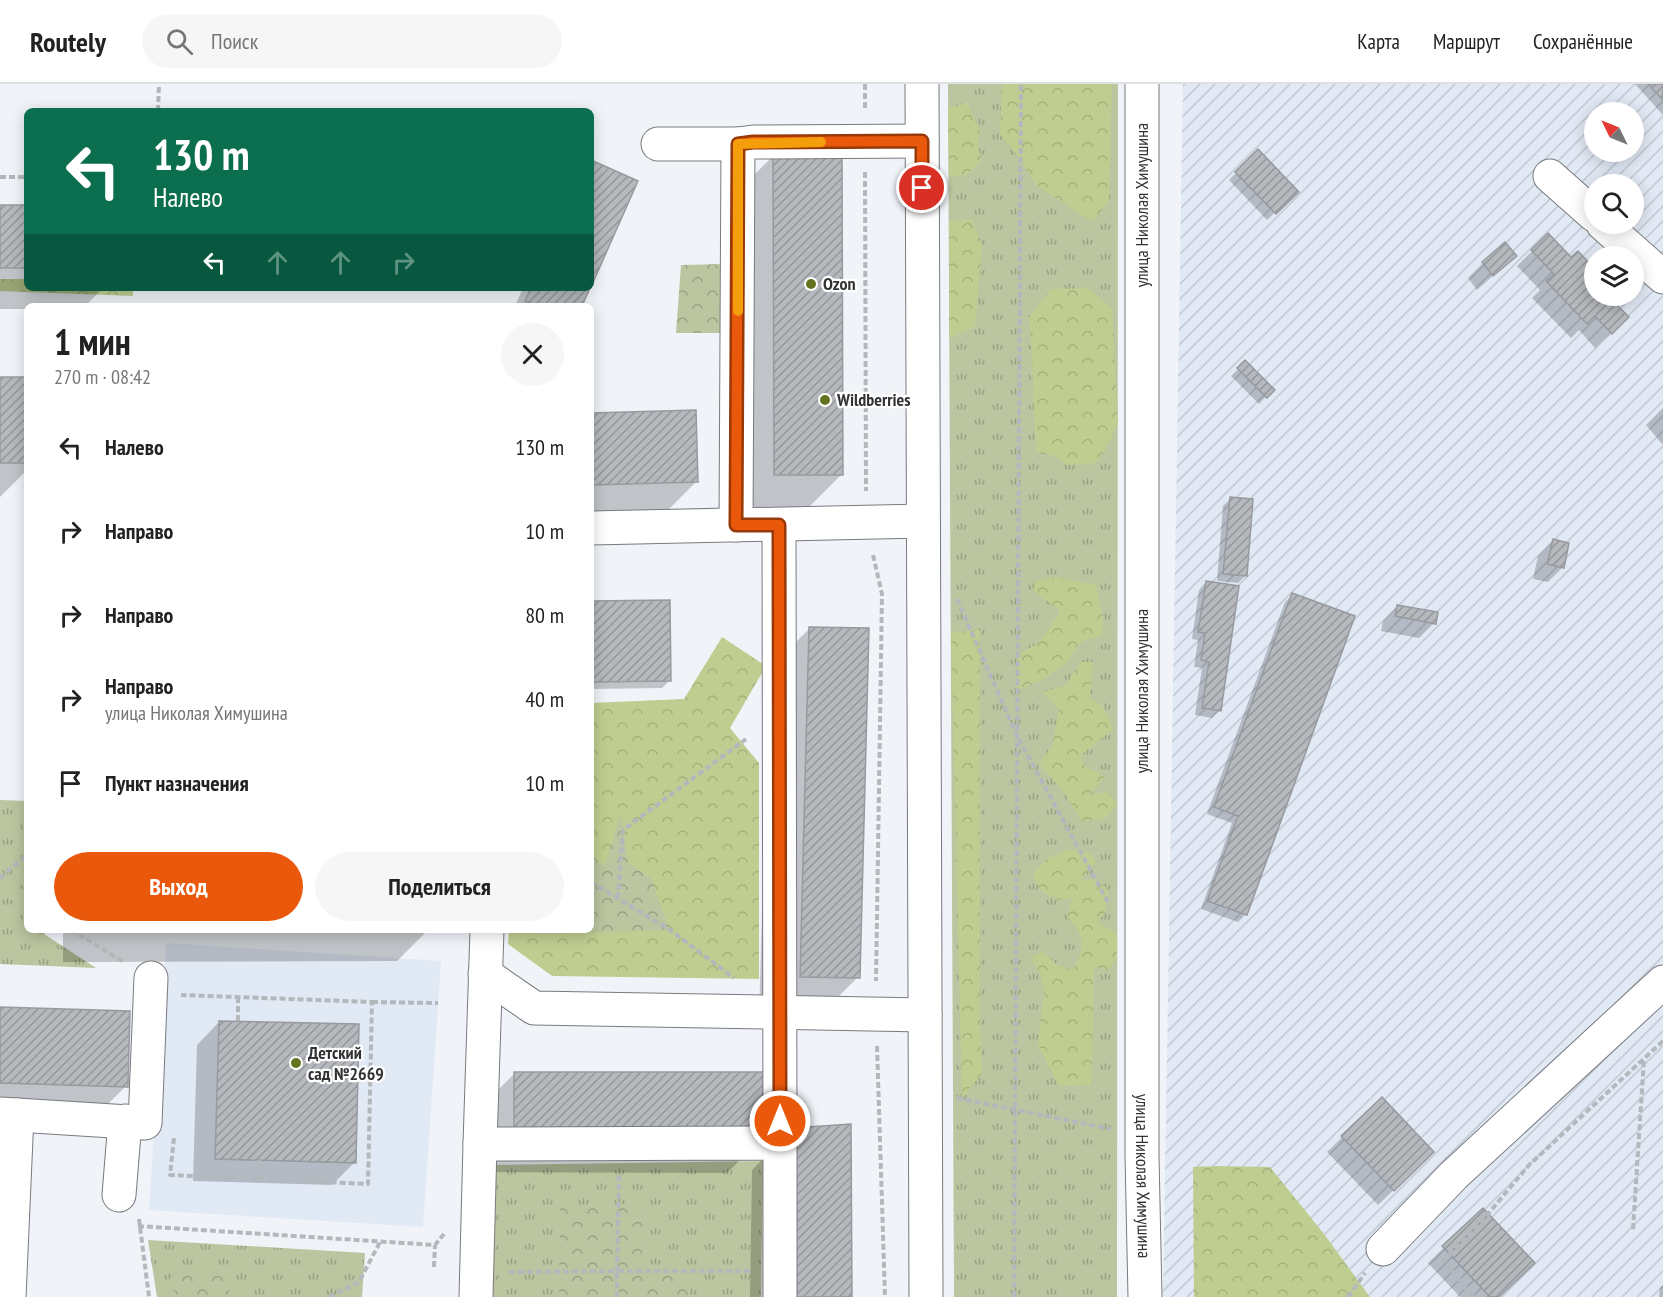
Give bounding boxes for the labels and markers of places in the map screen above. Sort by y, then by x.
pin [896,162,947,213]
place label: Ozon [823,272,856,295]
marker: Ozon [804,277,818,291]
place label: Wildberries [836,388,911,411]
marker: Wildberries [818,393,832,407]
place label: Детский сад №2669 [308,1041,384,1085]
marker: Детский сад №2669 [289,1056,303,1070]

